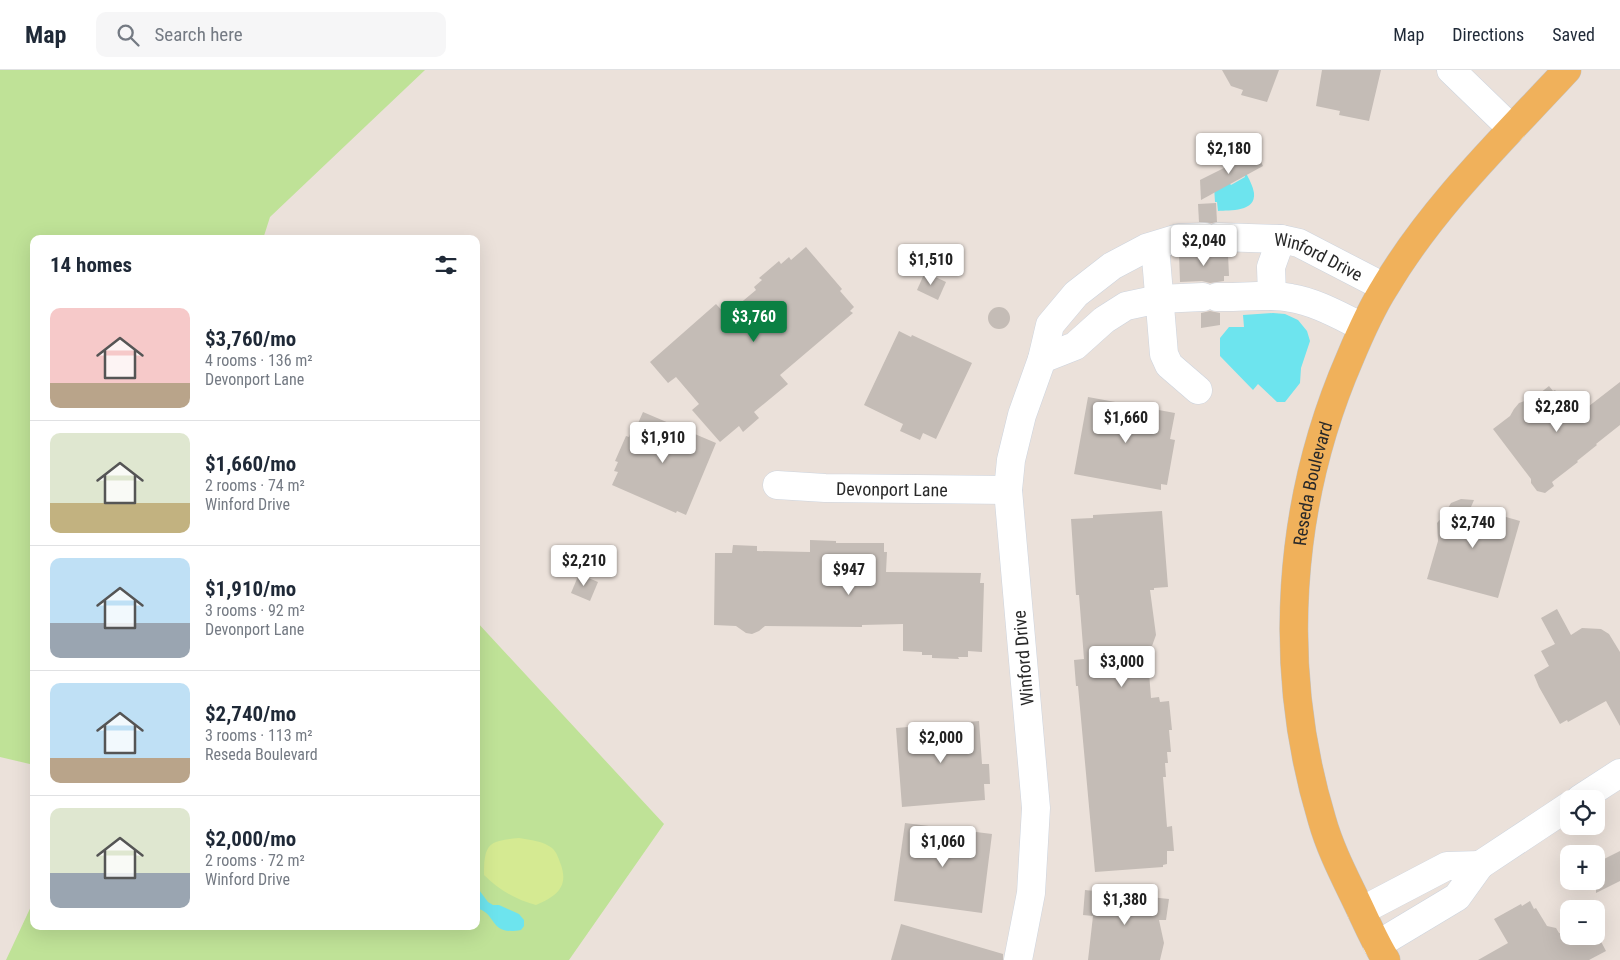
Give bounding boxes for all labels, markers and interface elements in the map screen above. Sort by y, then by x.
search box [96,12,446,57]
text: Map [25,21,66,49]
icon: search [114,21,142,49]
text: Search here [154,23,243,46]
text: Map [1393,24,1424,45]
text: Directions [1452,24,1524,45]
text: Saved [1552,24,1595,45]
pin: $2,180 [1188,132,1270,175]
text: $2,180 [1207,139,1251,158]
pin: $2,040 [1163,224,1245,267]
street label: Winford Drive [1274,228,1366,285]
text: $2,040 [1182,231,1226,250]
pin: $1,510 [890,244,972,286]
text: $1,510 [909,250,953,269]
icon: filters [432,251,460,279]
text: 14 homes [50,253,132,277]
pin: $3,760 [713,300,795,343]
text: $3,760 [732,307,776,326]
text: $3,760/mo [205,327,296,351]
icon: home [90,328,150,388]
text: 4 rooms · 136 m² [205,351,313,370]
text: Devonport Lane [205,370,304,389]
pin: $2,280 [1516,390,1598,433]
text: $2,280 [1535,397,1579,416]
pin: $1,660 [1085,402,1167,444]
text: $1,660 [1104,408,1148,427]
street label: Reseda Boulevard [1288,419,1336,547]
pin: $1,910 [622,422,704,464]
text: $1,910 [641,428,685,447]
text: $1,660/mo [205,452,296,476]
icon: home [90,453,150,513]
text: 2 rooms · 74 m² [205,476,305,495]
street label: Devonport Lane [836,478,948,500]
text: Winford Drive [205,495,290,514]
pin: $2,740 [1432,506,1514,549]
text: $2,740 [1451,513,1495,532]
pin: $2,210 [543,544,625,587]
text: $2,210 [562,551,606,570]
pin: $947 [819,554,879,596]
text: $947 [833,560,865,579]
text: $1,910/mo [205,577,296,601]
icon: home [90,578,150,638]
text: 3 rooms · 92 m² [205,601,305,620]
street label: Winford Drive [1008,609,1038,707]
text: Devonport Lane [205,620,304,639]
pin: $3,000 [1081,646,1163,688]
text: $3,000 [1100,652,1144,671]
text: $2,740/mo [205,702,296,726]
icon: home [90,703,150,763]
pin: $2,000 [900,722,982,764]
text: 3 rooms · 113 m² [205,726,313,745]
text: $2,000 [919,728,963,747]
text: Reseda Boulevard [205,745,318,764]
map controls [1560,790,1605,945]
button: locate [1560,790,1605,835]
pin: $1,060 [902,826,984,868]
text: $2,000/mo [205,827,296,851]
icon: home [90,828,150,888]
text: $1,060 [921,832,965,851]
button: + [1560,845,1605,890]
text: 2 rooms · 72 m² [205,851,305,870]
text: Winford Drive [205,870,290,889]
pin: $1,380 [1084,884,1166,926]
text: $1,380 [1103,890,1147,909]
button: − [1560,900,1605,945]

